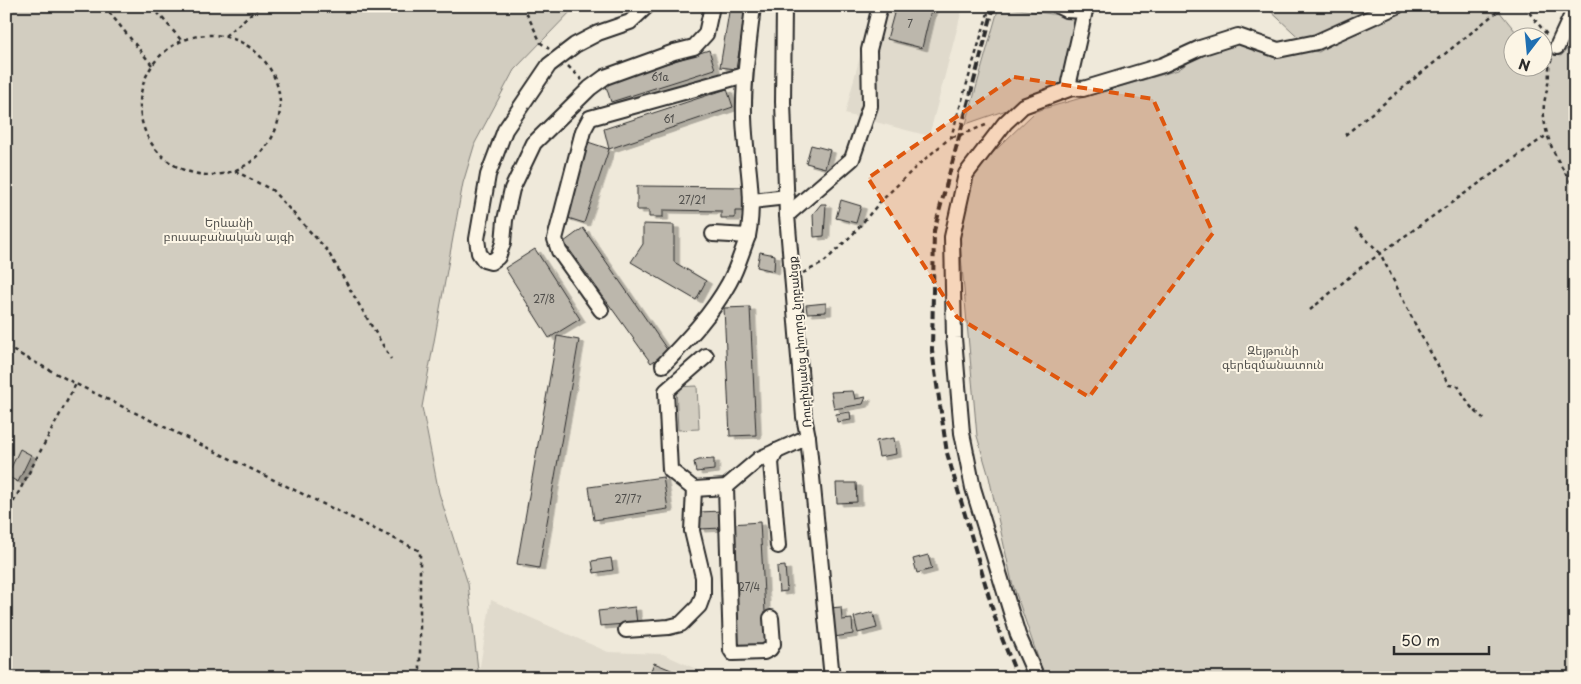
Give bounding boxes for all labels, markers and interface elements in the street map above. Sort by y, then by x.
house number: 7 [907,16,913,31]
north arrow [1504,28,1554,78]
text: N [1516,53,1533,77]
house number: 61a [651,69,669,84]
house number: 61 [663,111,675,126]
house number: 27/21 [678,192,706,207]
park label: Երևանի բուսաբանական այգի [163,213,295,245]
street label: Ռուբինյանց փողոց նրբանցք [783,255,815,429]
house number: 27/8 [533,291,555,306]
park label: Զեյթունի գերեզմանատուն [1222,341,1324,373]
house number: 27/77 [614,491,642,506]
house number: 27/4 [738,579,761,594]
scale bar [1394,624,1488,656]
text: 50 m [1401,628,1440,651]

